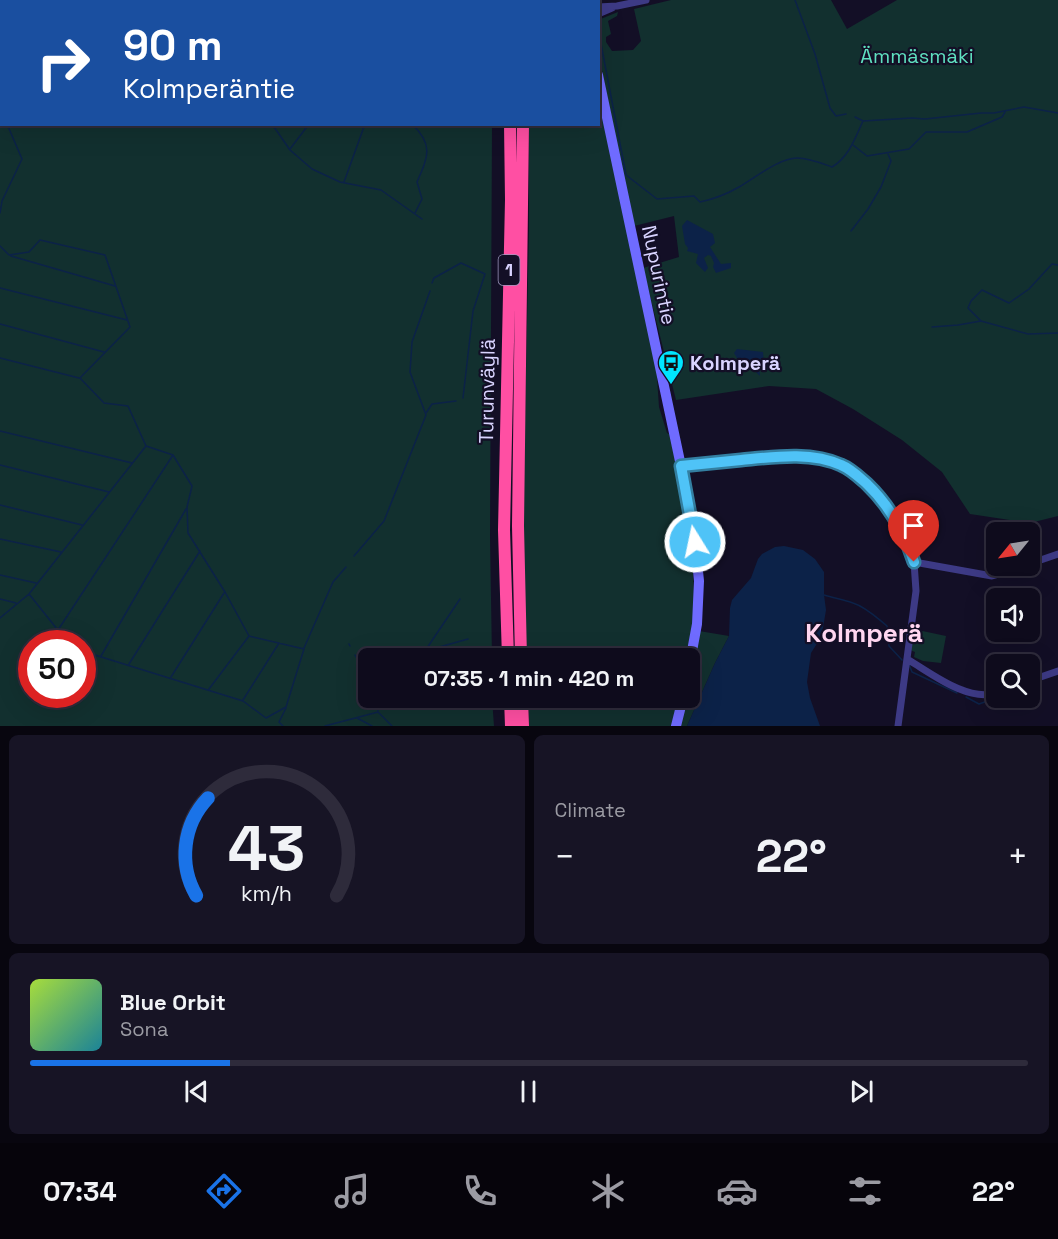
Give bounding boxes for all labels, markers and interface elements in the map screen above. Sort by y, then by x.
text: 90 m [123,19,223,72]
icon: right [24,24,102,102]
park label: Ämmäsmäki [860,43,974,69]
text: Kolmperäntie [123,71,295,106]
street label: Nupurintie [636,223,682,327]
road number: 1 [498,255,520,285]
street label: Turunväylä [473,338,501,444]
bus stop icon: Kolmperä [656,348,686,386]
place label: Kolmperä [690,350,781,376]
pin [888,500,939,562]
icon: arrive [897,509,930,542]
position arrow [663,510,727,574]
north arrow [986,522,1040,576]
map controls [986,522,1040,708]
button: sound [986,588,1040,642]
district label: Kolmperä [805,616,923,650]
speed limit sign: 50 [18,630,96,708]
button: search [986,654,1040,708]
text: 07:35 · 1 min · 420 m [424,664,634,692]
text: Climate [555,797,626,823]
text: 43 [228,809,306,888]
text: 22° [756,828,827,885]
text: − [555,836,575,878]
text: + [1008,836,1028,878]
text: km/h [241,881,292,908]
text: Blue Orbit [120,988,226,1016]
text: Sona [120,1016,168,1042]
icon: previous [180,1075,213,1108]
icon: pause [512,1075,545,1108]
icon: next [845,1075,878,1108]
icon: directions [203,1170,245,1212]
icon: music [331,1170,373,1212]
icon: phone [459,1170,501,1212]
icon: climate [587,1170,629,1212]
icon: car [716,1170,758,1212]
icon: filters [844,1170,886,1212]
text: 07:34 [43,1174,117,1209]
text: 22° [972,1174,1015,1209]

